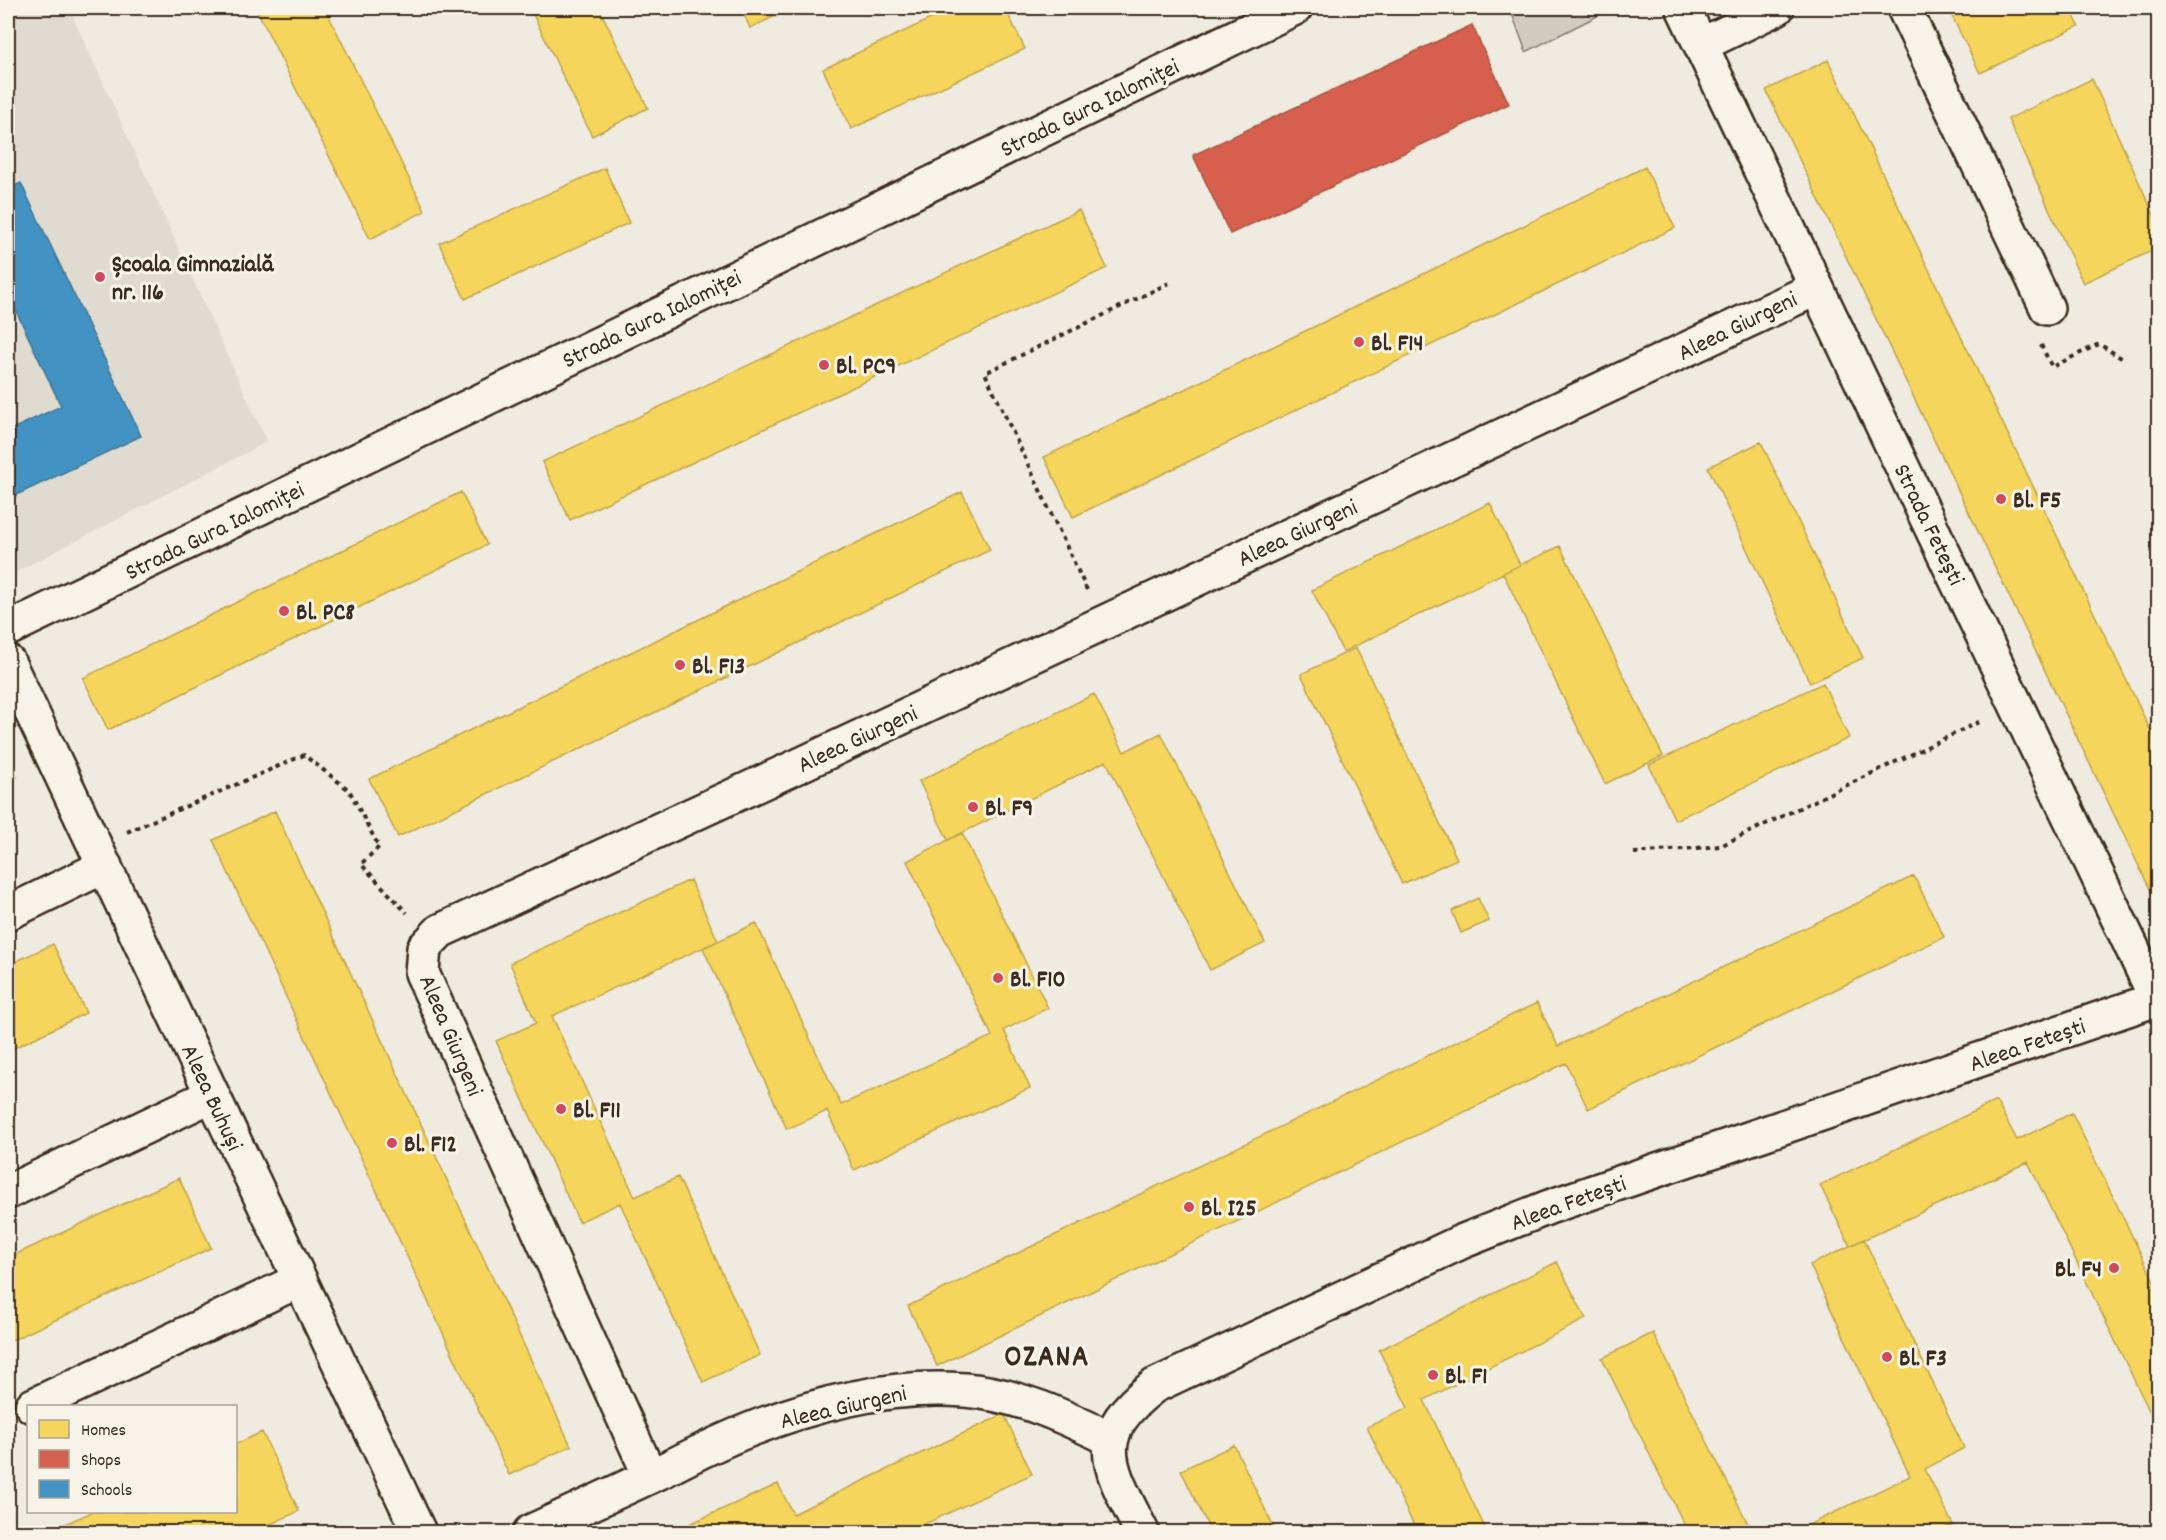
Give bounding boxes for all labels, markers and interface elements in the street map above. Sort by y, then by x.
street label: Strada Gura Ialomiței [995,52,1186,168]
place label: Școala Gimnazială nr. 116 [112,249,275,311]
street label: Strada Gura Ialomiței [557,263,748,379]
marker: Școala Gimnazială nr. 116 [93,270,107,284]
street label: Aleea Giurgeni [1673,284,1804,371]
place label: Bl. F14 [1371,328,1424,362]
marker: Bl. F14 [1352,335,1366,349]
place label: Bl. PC9 [836,351,896,385]
marker: Bl. PC9 [817,358,831,372]
street label: Strada Fetești [1883,459,1971,592]
street label: Strada Gura Ialomiței [120,475,311,591]
place label: Bl. F5 [2013,485,2061,519]
street label: Aleea Giurgeni [1233,492,1364,577]
marker: Bl. F5 [1994,492,2008,506]
place label: Bl. PC8 [296,597,355,631]
marker: Bl. PC8 [277,604,291,618]
place label: Bl. F13 [692,651,745,685]
marker: Bl. F13 [673,658,687,672]
street label: Aleea Giurgeni [793,698,924,783]
place label: Bl. F9 [985,793,1033,827]
marker: Bl. F9 [966,800,980,814]
place label: Bl. F10 [1010,964,1066,998]
street label: Aleea Giurgeni [408,970,490,1102]
marker: Bl. F10 [991,971,1005,985]
street label: Aleea Fetești [1965,1011,2091,1083]
street label: Aleea Buhuși [171,1039,250,1157]
place label: Bl. F11 [573,1095,621,1129]
marker: Bl. F11 [554,1102,568,1116]
place label: Bl. F12 [404,1129,457,1163]
marker: Bl. F12 [385,1136,399,1150]
street label: Aleea Fetești [1506,1168,1632,1241]
place label: Bl. I25 [1201,1193,1257,1227]
marker: Bl. I25 [1182,1200,1196,1214]
place label: Bl. F4 [2055,1254,2102,1288]
marker: Bl. F4 [2107,1261,2121,1275]
district label: OZANA [1004,1338,1090,1381]
place label: Bl. F3 [1899,1343,1947,1377]
marker: Bl. F3 [1880,1350,1894,1364]
place label: Bl. F1 [1445,1361,1488,1395]
marker: Bl. F1 [1426,1368,1440,1382]
street label: Aleea Giurgeni [777,1378,910,1440]
legend [27,1405,237,1513]
text: Homes [81,1419,126,1444]
text: Shops [81,1449,121,1474]
text: Schools [81,1479,132,1504]

